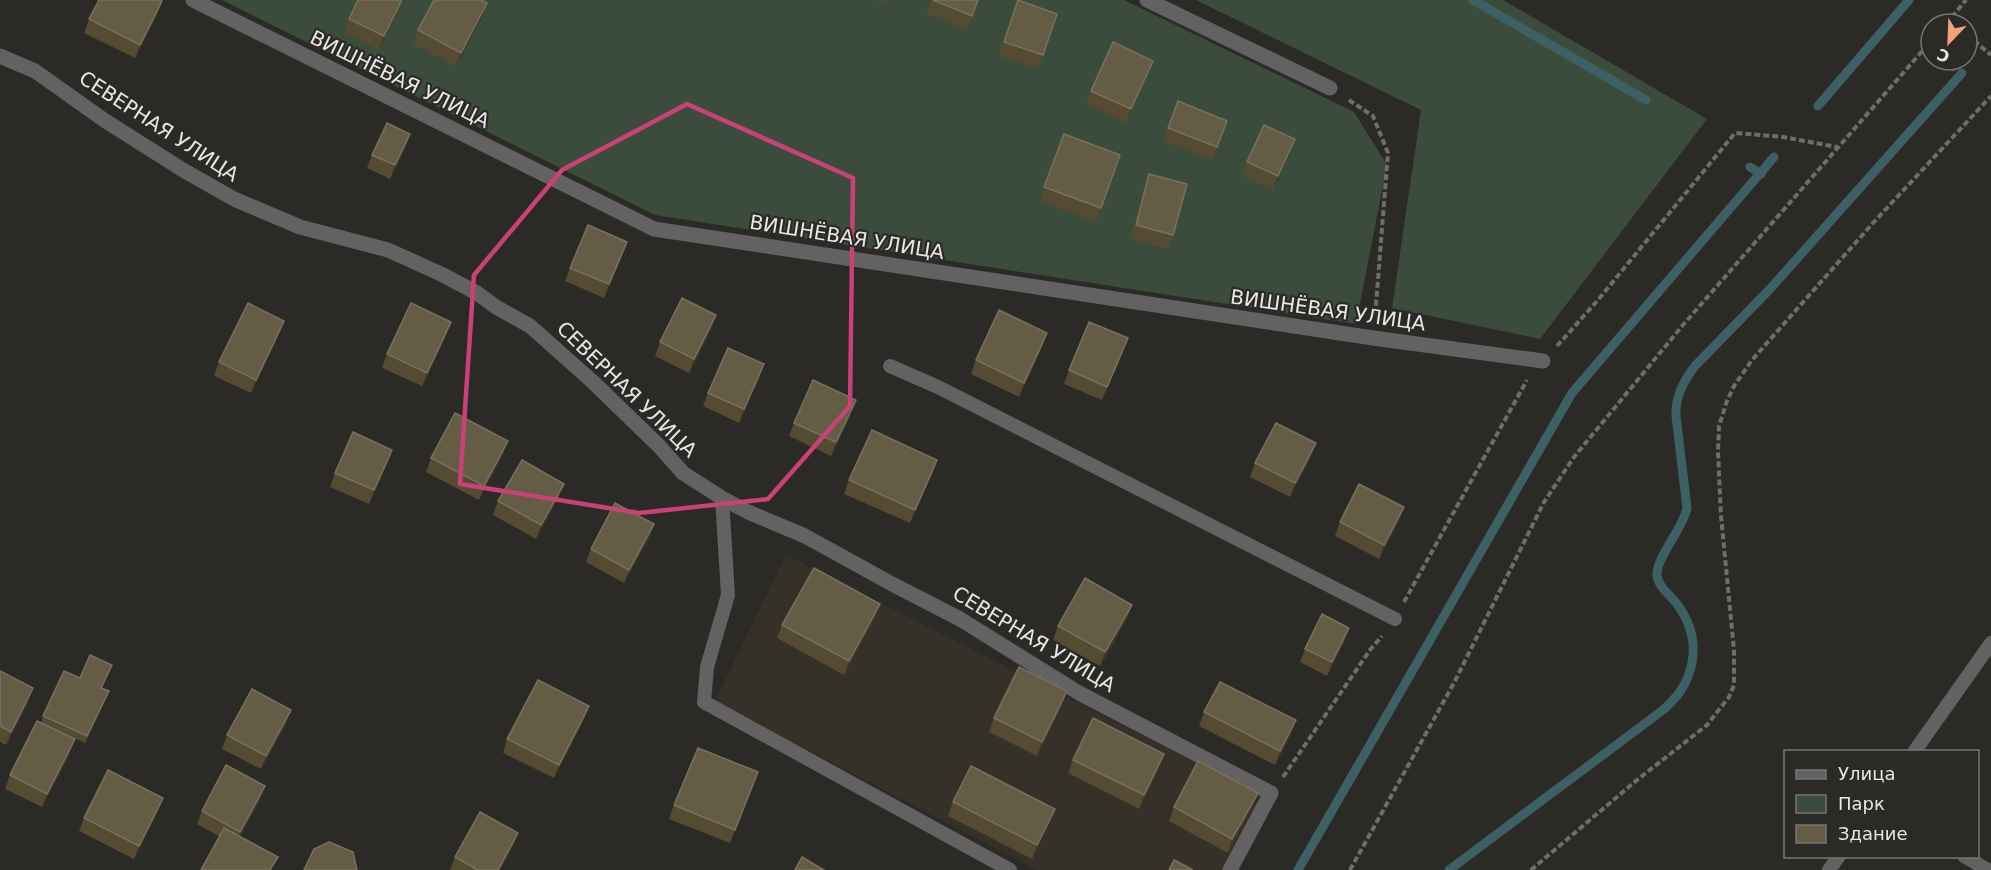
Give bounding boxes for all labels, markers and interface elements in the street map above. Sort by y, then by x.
north arrow [1919,12,1979,72]
street label: ВИШНЁВАЯ УЛИЦА [306,25,494,133]
text: С [1934,44,1952,66]
street label: СЕВЕРНАЯ УЛИЦА [75,65,244,187]
street label: ВИШНЁВАЯ УЛИЦА [748,210,946,264]
street label: ВИШНЁВАЯ УЛИЦА [1229,284,1427,336]
street label: СЕВЕРНАЯ УЛИЦА [552,316,702,462]
street label: СЕВЕРНАЯ УЛИЦА [948,581,1120,697]
legend [1784,750,1979,858]
text: Улица [1838,763,1895,784]
text: Парк [1838,793,1885,814]
text: Здание [1838,823,1908,844]

